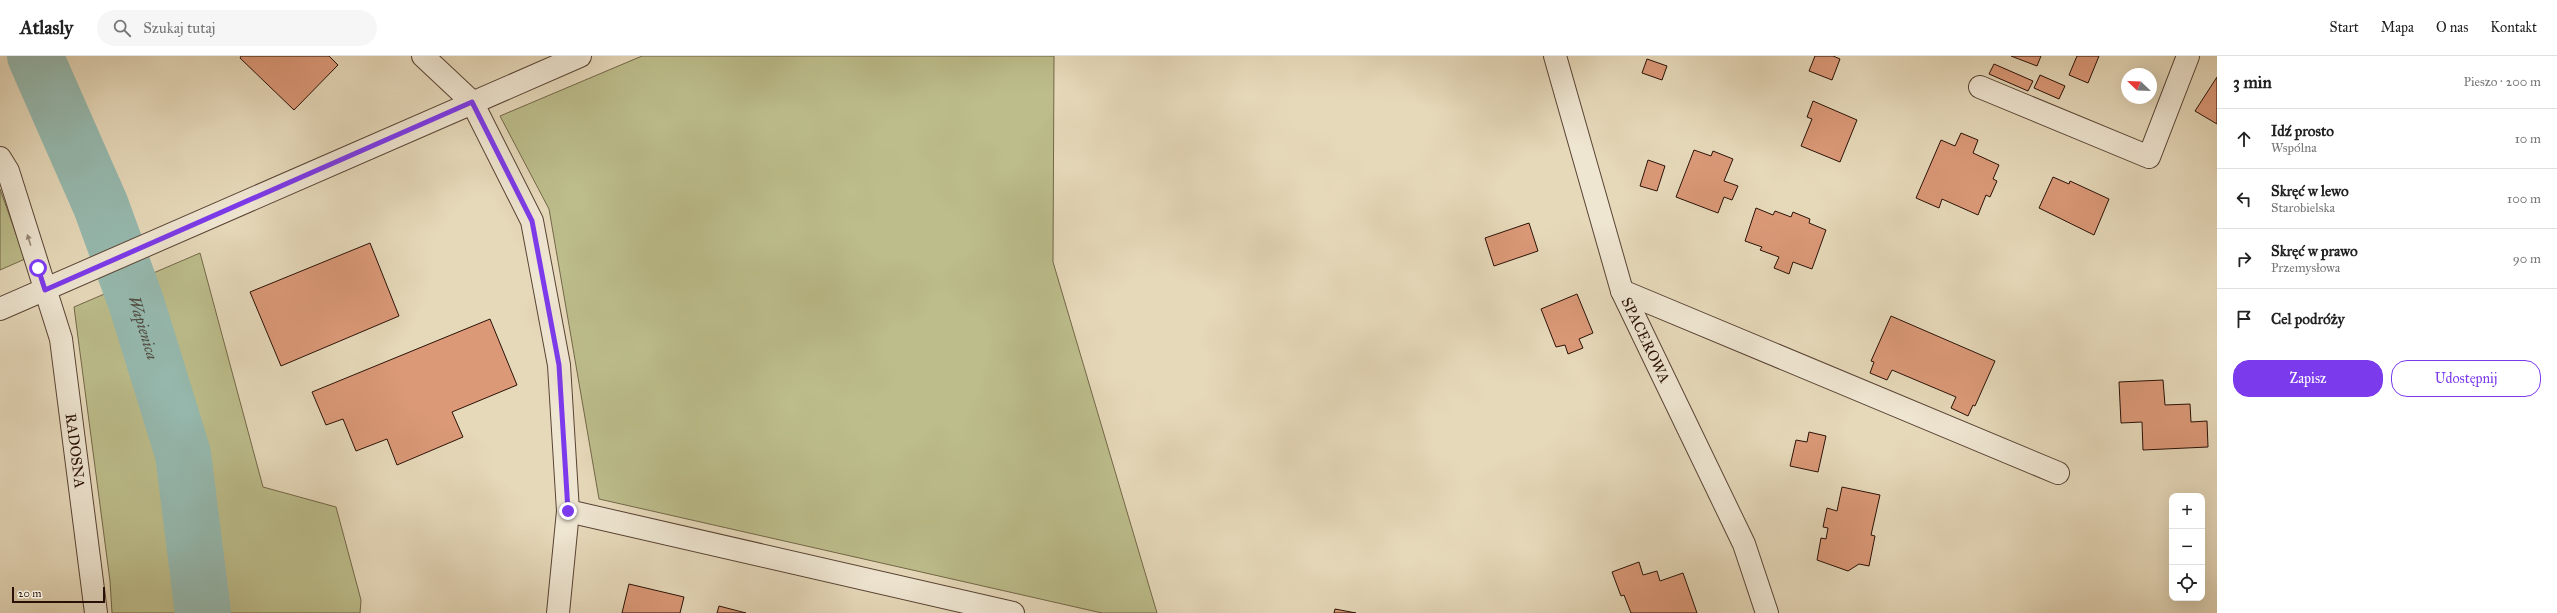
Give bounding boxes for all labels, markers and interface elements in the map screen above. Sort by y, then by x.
search box [97,10,377,46]
text: Atlasly [20,16,73,39]
icon: search [111,17,133,39]
text: Szukaj tutaj [143,19,216,37]
text: Start [2330,19,2359,36]
text: Mapa [2381,19,2414,36]
text: O nas [2436,19,2468,36]
text: Kontakt [2490,19,2537,36]
north arrow [2121,68,2157,104]
text: 3 min [2233,72,2272,93]
text: Pieszo · 200 m [2464,74,2541,90]
text: Idź prosto [2271,122,2334,140]
icon: ahead [2233,128,2255,150]
text: 10 m [2515,131,2541,147]
text: Wspólna [2271,140,2317,156]
text: Skręć w lewo [2271,182,2349,200]
icon: left [2233,188,2255,210]
text: 100 m [2507,191,2541,207]
text: Starobielska [2271,200,2335,216]
one-way arrow [26,233,32,245]
text: Skręć w prawo [2271,242,2358,260]
icon: right [2233,248,2255,270]
text: 90 m [2513,251,2541,267]
route start [29,259,47,277]
text: Przemysłowa [2271,260,2340,276]
water label: Wapienica [125,294,163,362]
street label: SPACEROWA [1617,295,1674,386]
icon: arrive [2233,308,2255,330]
text: Cel podróży [2271,310,2345,328]
button: Zapisz [2233,360,2383,397]
button: Udostępnij [2391,360,2541,397]
street label: RADOSNA [62,412,89,489]
map controls [2169,493,2205,601]
button: + [2169,493,2205,529]
route end [559,502,577,520]
button: − [2169,529,2205,565]
button: locate [2169,565,2205,601]
scale bar [12,585,105,604]
text: 20 m [18,587,41,600]

